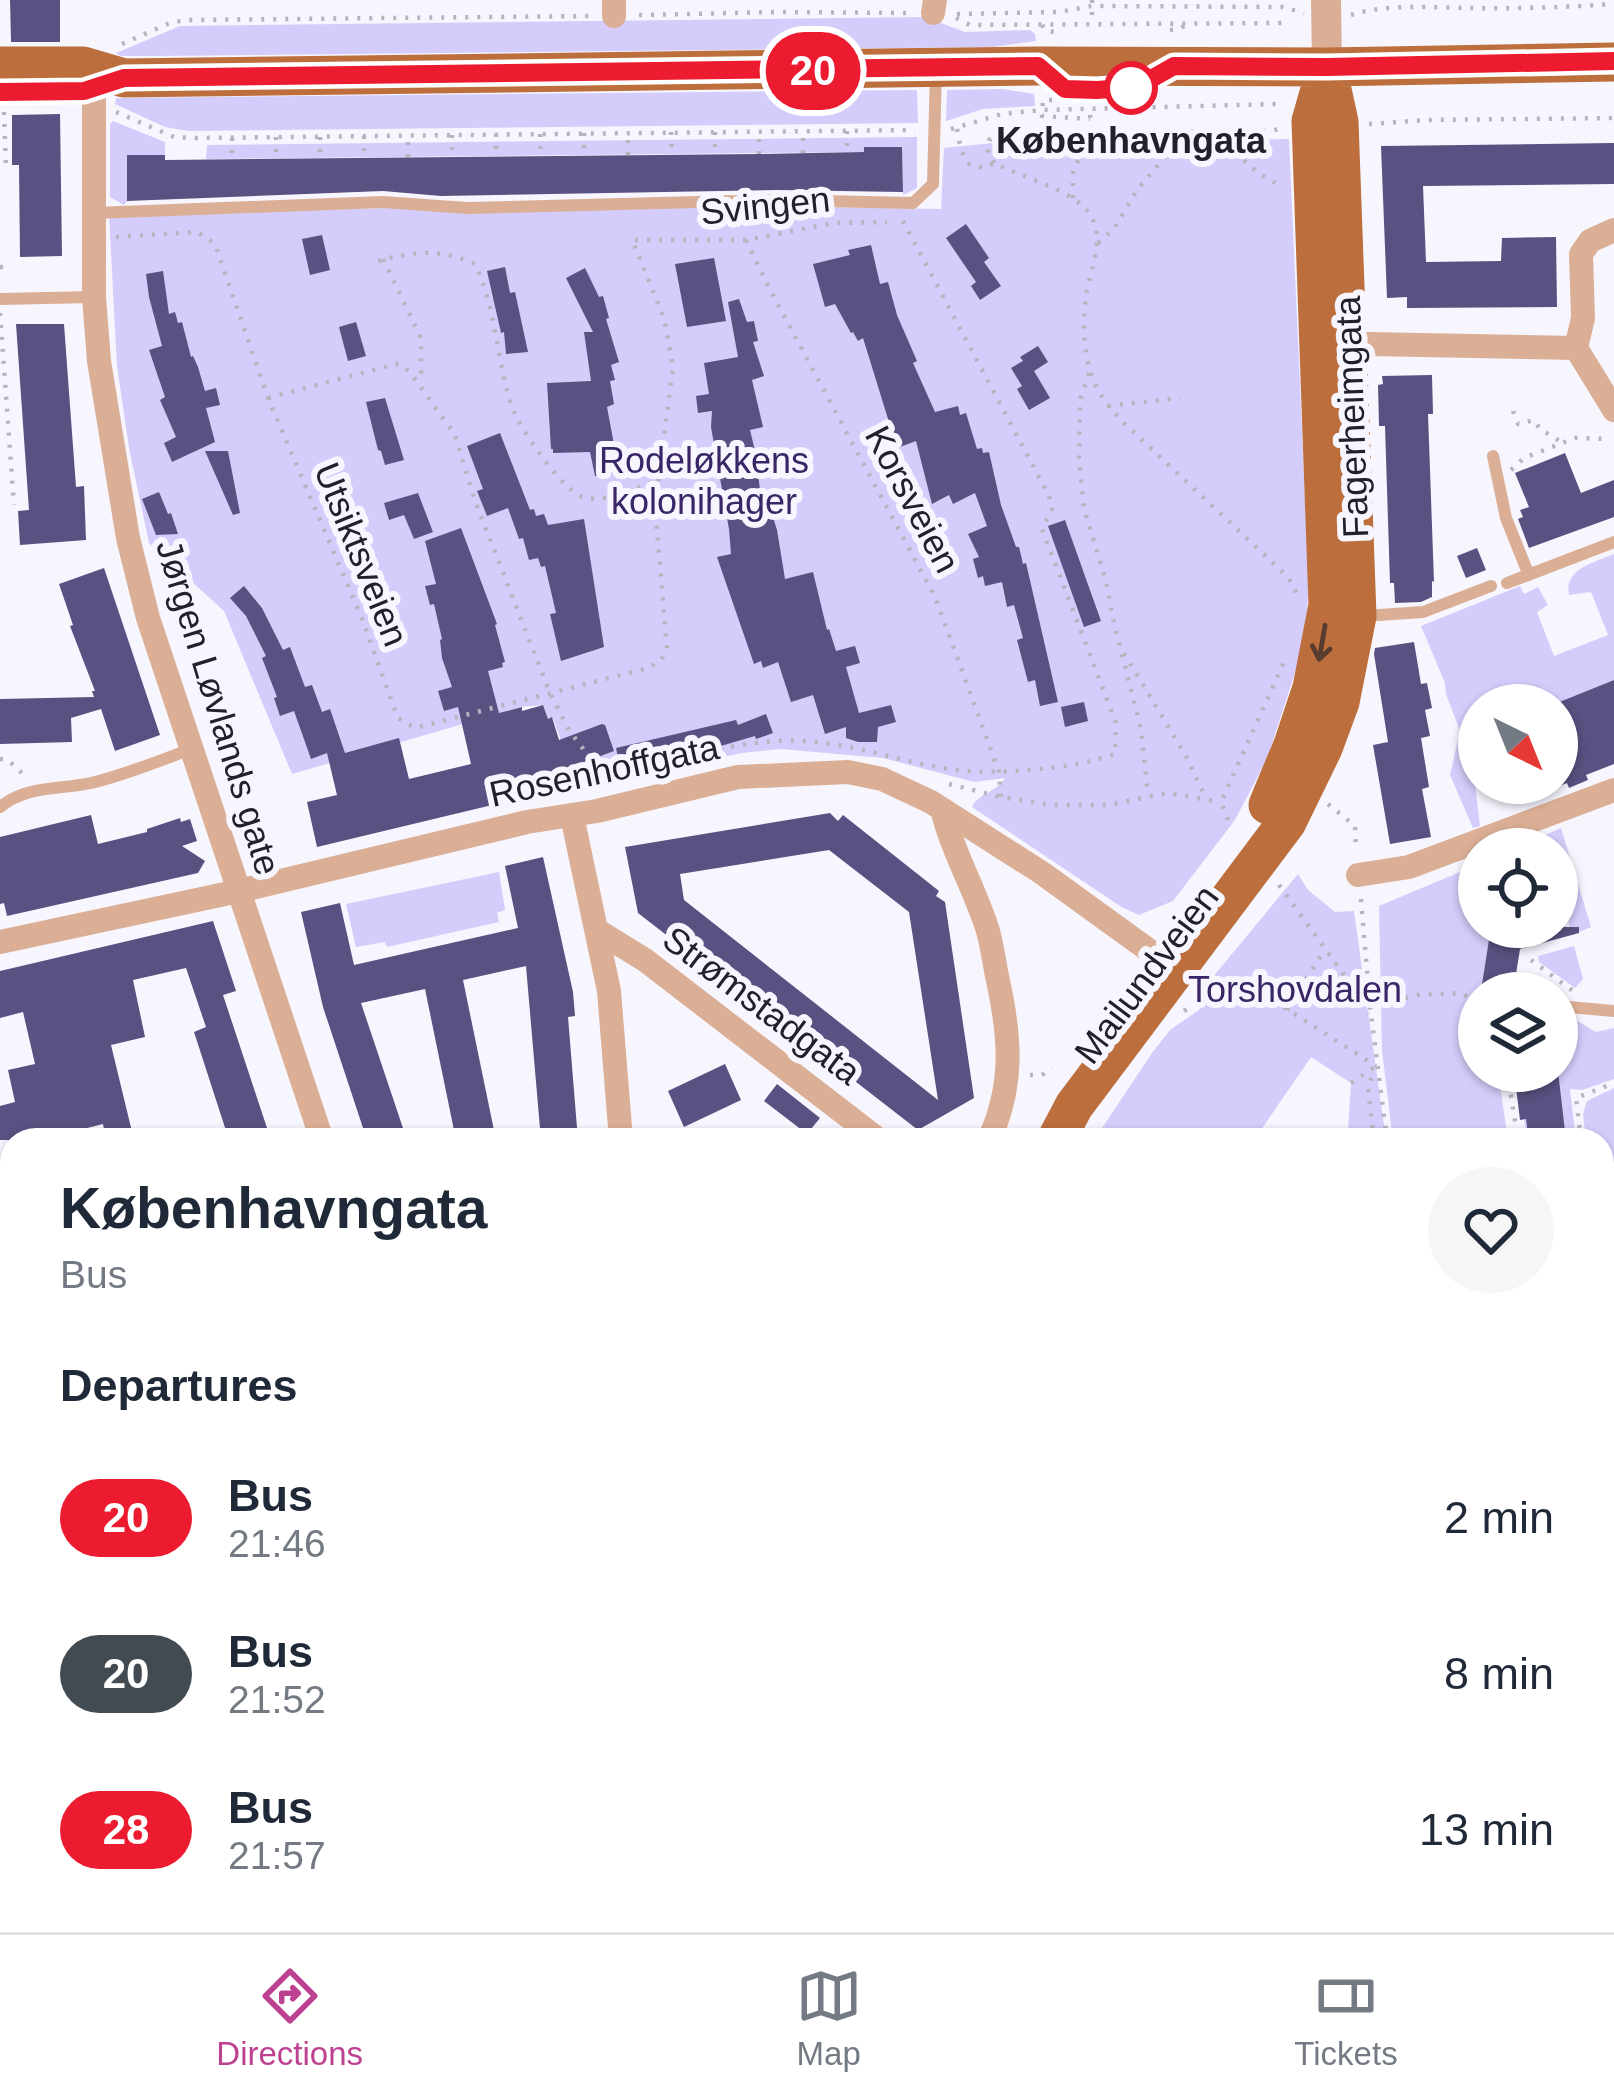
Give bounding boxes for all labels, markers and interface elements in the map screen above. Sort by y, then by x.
line badge: 20 [759,32,867,110]
text: 20 [790,47,836,94]
marker: Københavngata [1106,63,1156,113]
place label: Københavngata [996,120,1267,161]
street label: Svingen [698,178,832,233]
street label: Fagerheimgata [1327,294,1376,539]
street label: Korsveien [857,419,968,580]
park label: Rodeløkkens kolonihager [599,440,809,522]
street label: Utsiktsveien [306,457,417,652]
street label: Jørgen Løvlands gate [148,535,289,880]
one-way arrow [1310,623,1333,662]
north arrow [1458,684,1578,804]
map controls [1458,684,1578,1092]
street label: Rosenhoffgata [486,726,724,815]
button: locate [1458,828,1578,948]
street label: Mailundveien [1066,877,1227,1071]
street label: Strømstadgata [655,918,869,1093]
park label: Torshovdalen [1188,969,1402,1010]
button: layers [1458,972,1578,1092]
button: heart [1428,1167,1554,1293]
text: Københavngata [60,1176,488,1240]
text: Bus [60,1253,127,1296]
text: Departures [60,1360,298,1411]
text: Bus [228,1470,313,1521]
text: 2 min [1444,1492,1554,1543]
text: 20 [103,1494,149,1541]
text: 21:46 [228,1522,326,1565]
text: Bus [228,1626,313,1677]
text: 8 min [1444,1648,1554,1699]
text: 20 [103,1650,149,1697]
text: 21:52 [228,1678,326,1721]
text: Bus [228,1782,313,1833]
text: 13 min [1419,1804,1554,1855]
text: 28 [103,1806,149,1853]
text: 21:57 [228,1834,326,1877]
tab: Directions [216,1963,363,2073]
tab: Map [796,1963,862,2073]
tab: Tickets [1294,1963,1398,2073]

